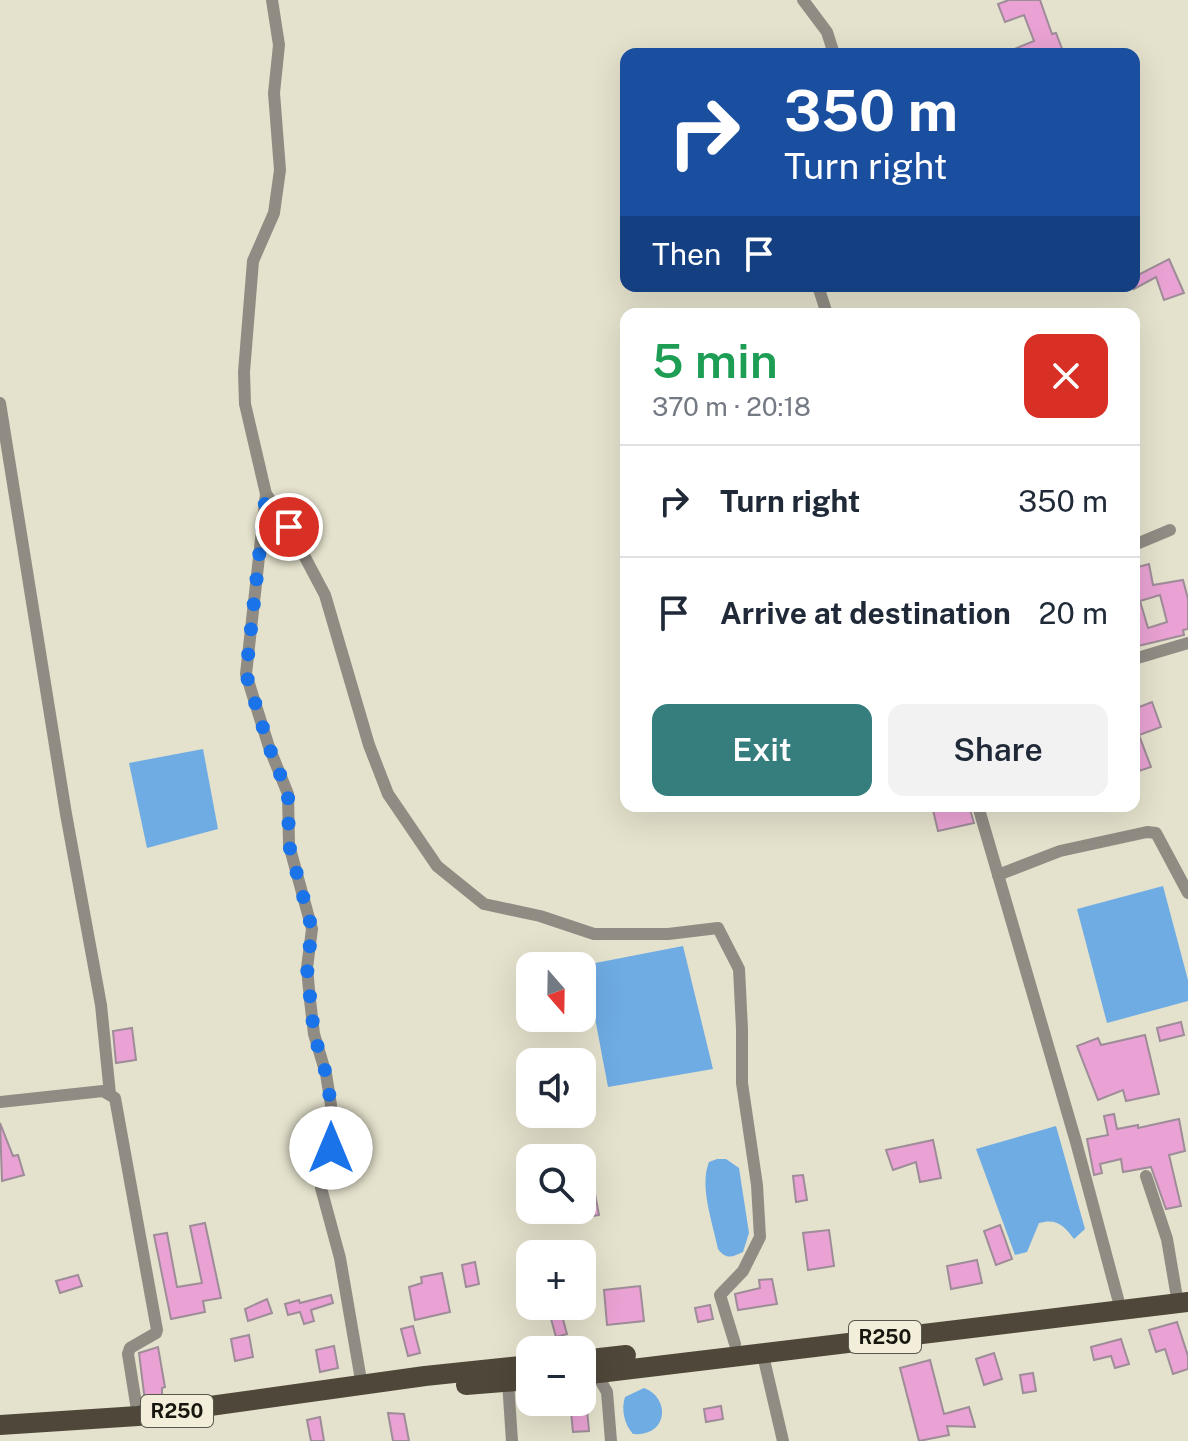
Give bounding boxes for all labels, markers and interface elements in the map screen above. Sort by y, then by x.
text: 350 m [784,78,958,144]
icon: right [652,80,756,184]
text: Turn right [784,145,947,187]
icon: arrive [737,232,781,276]
text: Then [652,236,721,272]
text: 5 min [652,332,778,389]
button: close [1024,334,1108,418]
text: 370 m · 20:18 [652,391,811,422]
icon: right [652,479,696,523]
text: Turn right [720,483,860,519]
text: 350 m [1018,483,1108,519]
pin [255,493,323,561]
icon: arrive [267,505,311,549]
icon: arrive [652,591,696,635]
text: Arrive at destination [720,595,1011,631]
text: 20 m [1039,595,1108,631]
button: Exit [652,704,872,796]
button: Share [888,704,1108,796]
north arrow [516,952,596,1032]
map controls [516,952,596,1416]
button: sound [516,1048,596,1128]
position arrow [289,1106,373,1190]
button: search [516,1144,596,1224]
button: + [516,1240,596,1320]
road number: R250 [849,1321,921,1353]
button: − [516,1336,596,1416]
road number: R250 [141,1395,213,1427]

